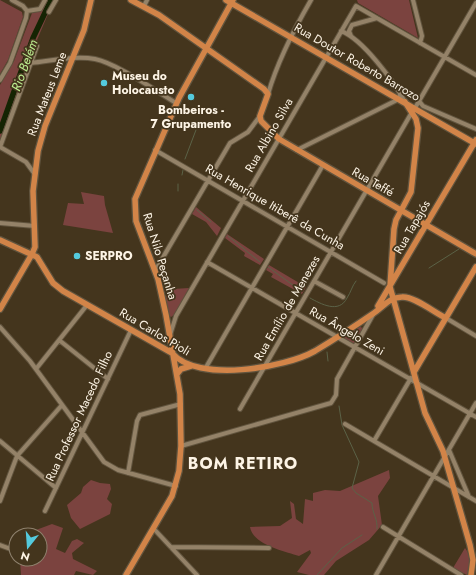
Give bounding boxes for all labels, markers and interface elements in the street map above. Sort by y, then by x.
street label: Rua Doutor Roberto Barrozo [291,19,424,106]
water label: Rio Belém [6,36,43,94]
street label: Rua Mateus Leme [23,49,71,139]
place label: Museu do Holocausto [112,67,175,99]
marker: Museu do Holocausto [99,78,109,88]
marker: Bombeiros - 7 Grupamento [186,92,196,102]
street label: Rua Albino Silva [240,94,298,175]
place label: Bombeiros - 7 Grupamento [151,101,231,133]
street label: Rua Henrique Itiberê da Cunha [202,160,348,255]
street label: Rua Teffé [349,163,397,201]
street label: Rua Tapajós [389,197,435,257]
street label: Rua Nilo Peçanha [138,210,182,302]
place label: SERPRO [85,247,133,265]
marker: SERPRO [72,251,82,261]
street label: Rua Emílio de Menezes [250,252,325,364]
street label: Rua Ângelo Zeni [306,302,388,360]
street label: Rua Carlos Pioli [116,304,194,360]
street label: Rua Professor Macedo Filho [41,347,117,484]
district label: BOM RETIRO [188,452,298,475]
north arrow [8,527,48,567]
text: N [19,548,32,565]

